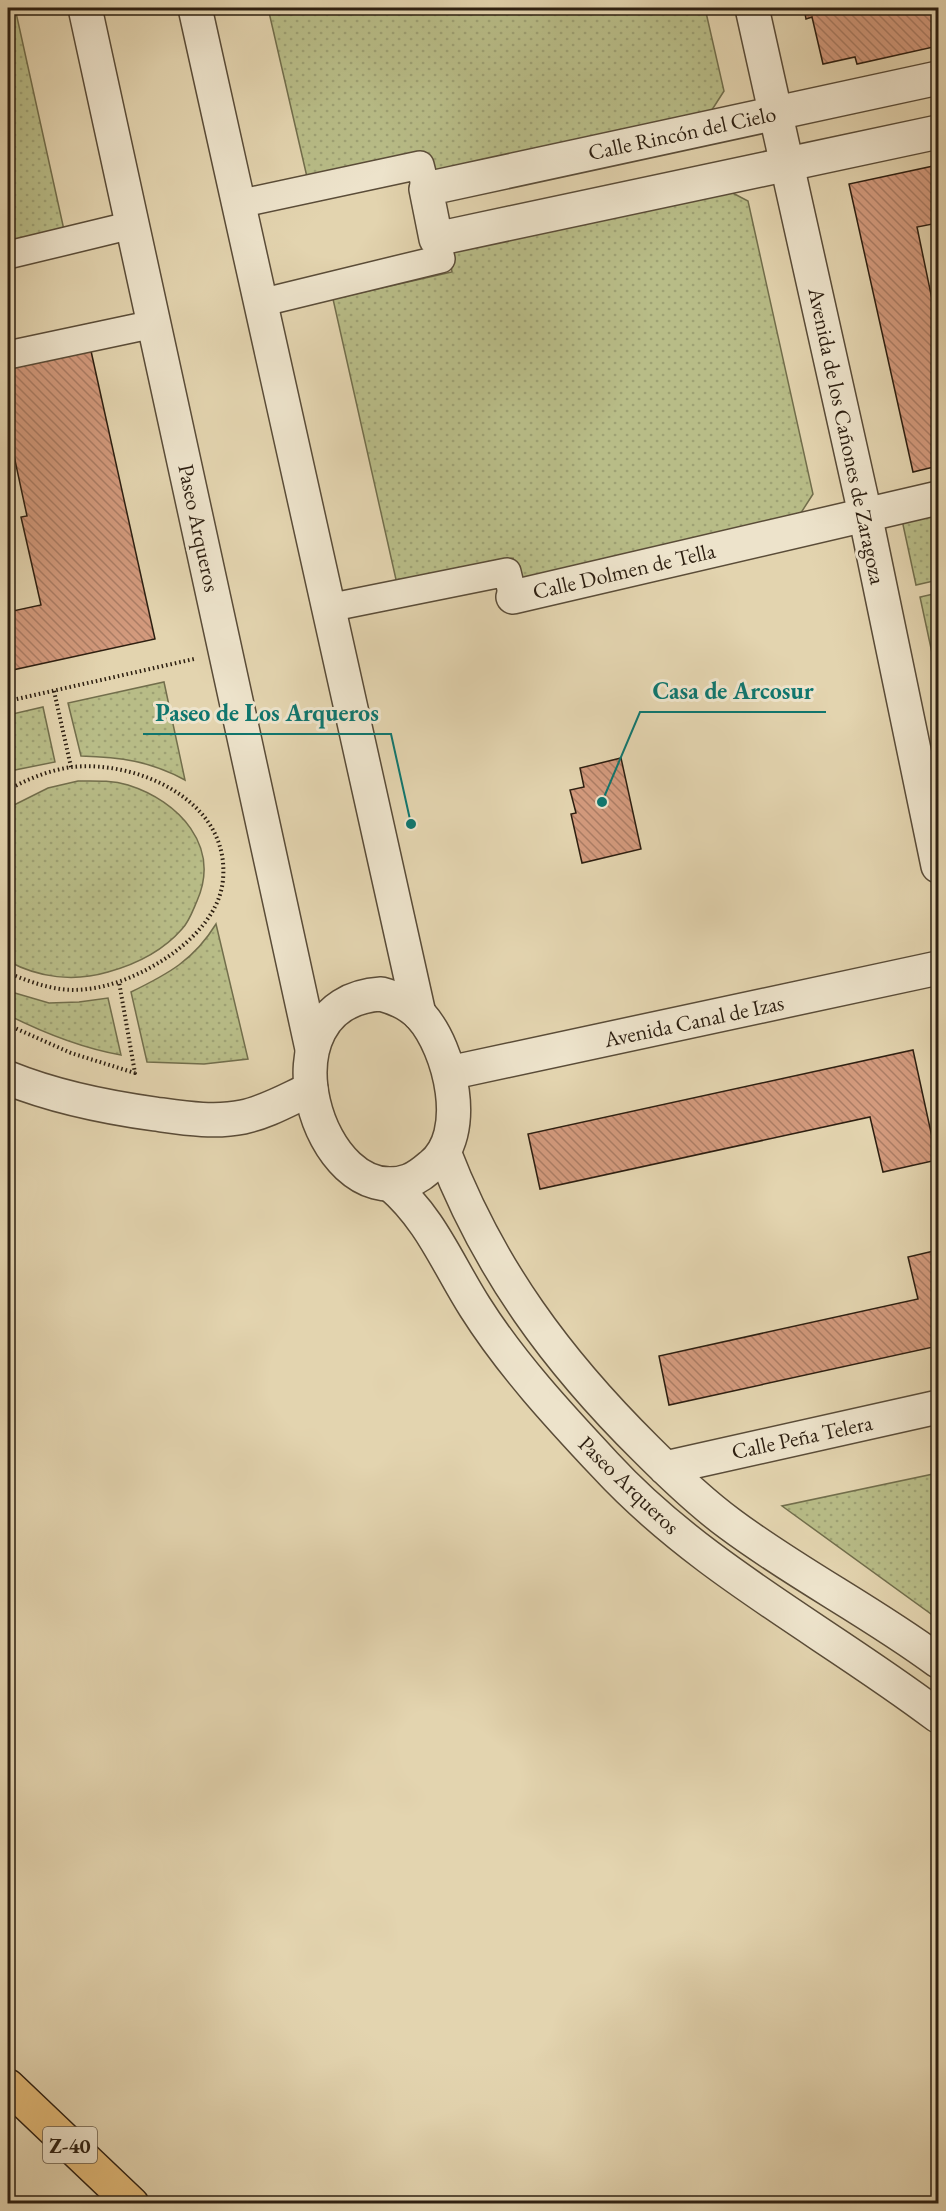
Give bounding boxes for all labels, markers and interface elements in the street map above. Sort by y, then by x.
street label: Calle Rincón del Cielo [585,99,779,167]
street label: Avenida de los Cañones de Zaragoza [801,284,893,587]
street label: Paseo Arqueros [171,461,227,595]
street label: Calle Dolmen de Tella [530,536,718,606]
callout: Casa de Arcosur [640,670,826,712]
text: Casa de Arcosur [652,675,814,706]
callout: Paseo de Los Arqueros [143,692,391,734]
text: Paseo de Los Arqueros [155,697,379,729]
street label: Avenida Canal de Izas [601,988,786,1054]
street label: Calle Peña Telera [729,1408,875,1466]
street label: Paseo Arqueros [572,1429,686,1541]
road number: Z-40 [43,2127,97,2163]

